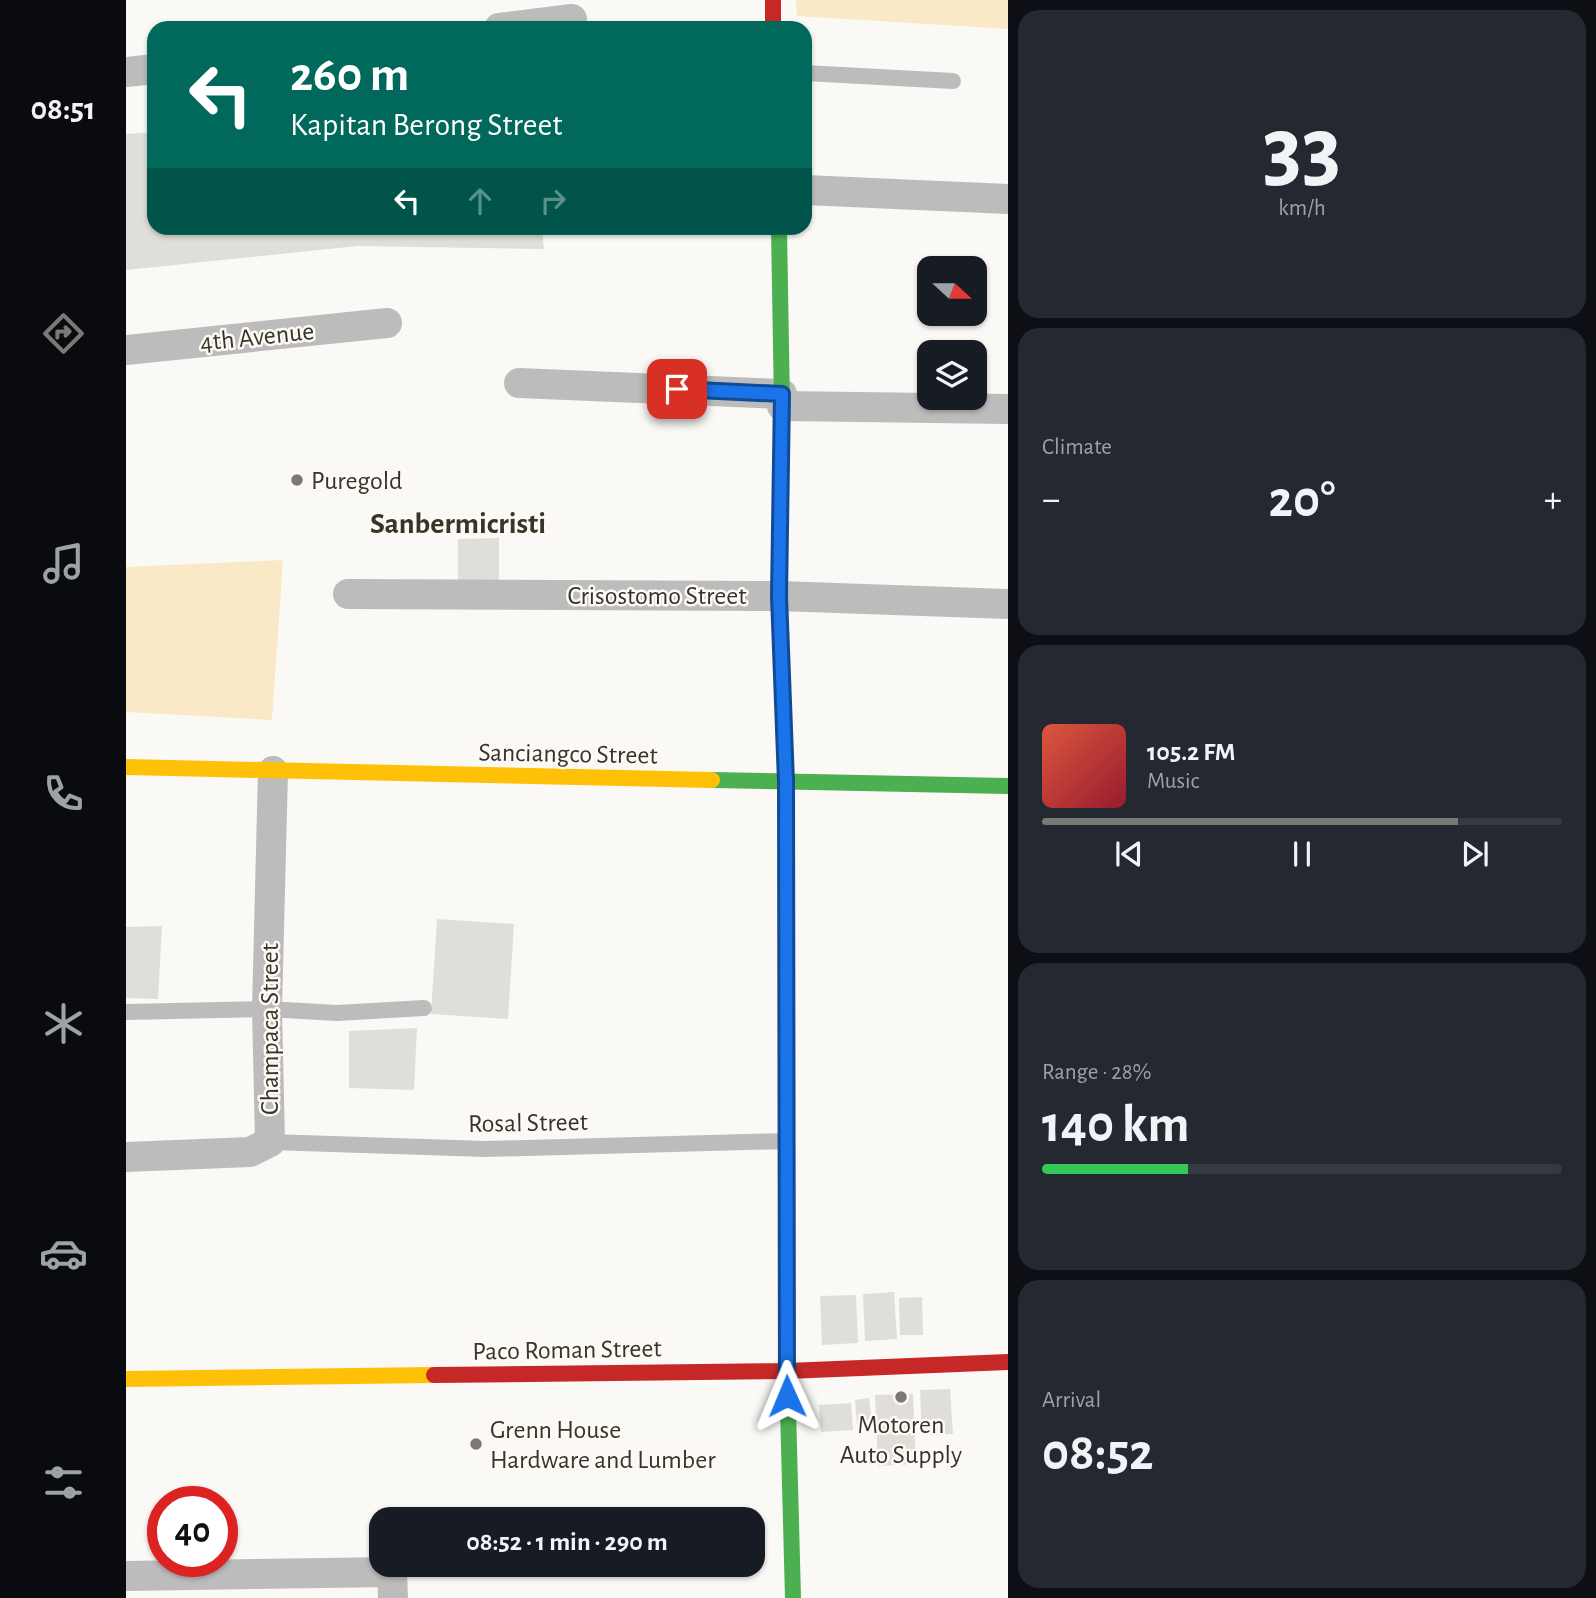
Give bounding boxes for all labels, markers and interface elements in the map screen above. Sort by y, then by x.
icon: left [175,49,266,140]
text: 260 m [290,51,409,100]
text: 08:51 [30,93,96,125]
text: 33 [1263,104,1341,195]
text: Kapitan Berong Street [290,109,562,141]
icon: left [388,182,426,220]
icon: ahead [461,182,499,220]
icon: right [534,182,572,220]
text: km/h [1278,197,1326,220]
north arrow [917,256,987,326]
map controls [917,256,987,410]
icon: directions [39,309,88,358]
street label: 4th Avenue [199,318,315,356]
button: layers [917,340,987,410]
pin [647,359,707,419]
icon: arrive [658,370,696,408]
text: Climate [1042,436,1112,459]
place label: Puregold [311,468,403,494]
marker: Puregold [289,472,305,488]
text: 20° [1269,474,1335,526]
text: − [1042,481,1060,519]
text: + [1544,481,1562,519]
district label: Sanbermicristi [370,509,546,539]
icon: music [39,539,88,588]
street label: Crisostomo Street [567,583,747,609]
street label: Sanciangco Street [478,739,658,769]
text: 105.2 FM [1147,739,1236,765]
icon: phone [39,769,88,818]
text: Music [1147,770,1199,793]
icon: previous [1110,835,1148,873]
icon: pause [1283,835,1321,873]
icon: next [1456,835,1494,873]
street label: Champaca Street [257,943,283,1115]
icon: climate [39,999,88,1048]
text: Range · 28% [1042,1061,1152,1084]
text: 140 km [1042,1099,1190,1151]
street label: Rosal Street [468,1109,588,1137]
icon: car [39,1229,88,1278]
street label: Paco Roman Street [472,1335,662,1365]
position arrow [750,1359,824,1433]
marker: Motoren Auto Supply [893,1389,909,1405]
text: Arrival [1042,1389,1101,1412]
place label: Motoren Auto Supply [840,1412,962,1468]
place label: Grenn House Hardware and Lumber [490,1417,716,1473]
text: 08:52 [1042,1427,1154,1479]
marker: Grenn House Hardware and Lumber [468,1436,484,1452]
icon: filters [39,1458,88,1507]
speed limit sign: 40 [147,1486,238,1577]
text: 08:52 · 1 min · 290 m [466,1529,668,1555]

